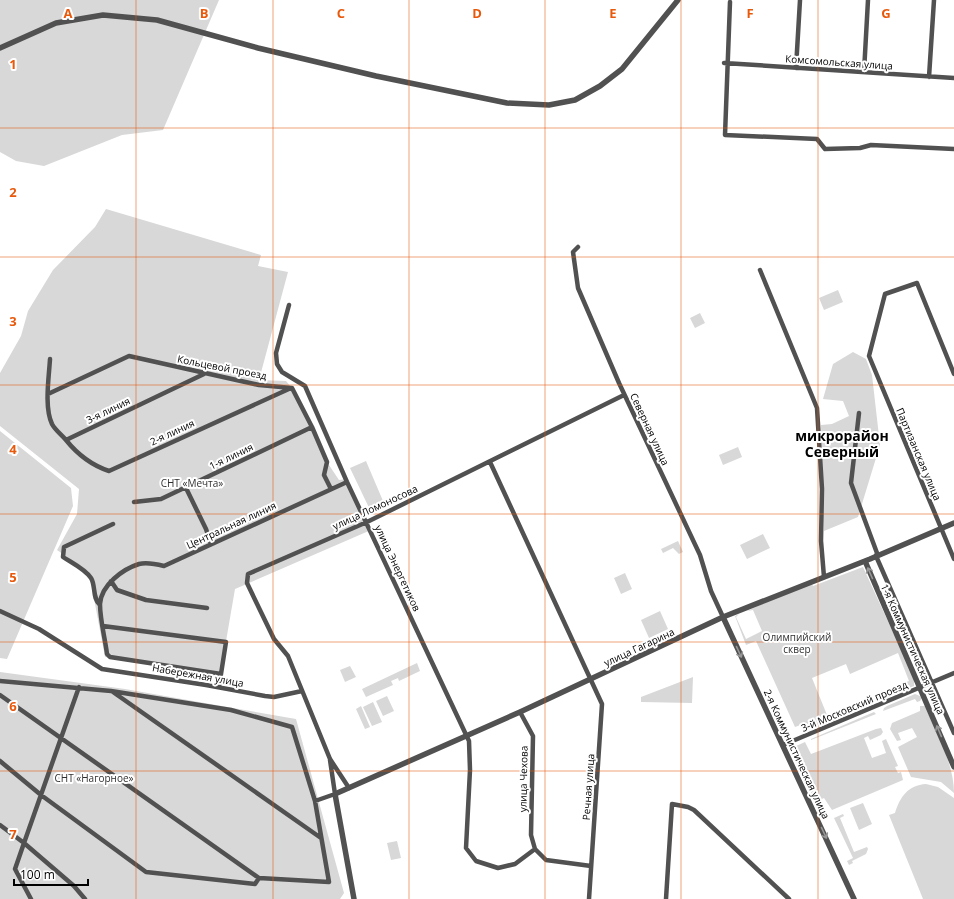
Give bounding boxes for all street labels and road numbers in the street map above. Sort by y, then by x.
street label: Комсомольская улица [785,51,893,73]
street label: Кольцевой проезд [176,351,268,383]
street label: Северная улица [627,391,673,467]
street label: 3-я линия [84,393,132,427]
street label: Партизанская улица [893,406,945,502]
street label: 2-я линия [148,416,196,448]
street label: 1-я линия [207,439,255,473]
street label: улица Ломоносова [330,481,420,533]
street label: Центральная линия [184,498,278,552]
street label: улица Энергетиков [372,523,424,614]
street label: 1-я Коммунистическая улица [878,581,948,717]
street label: улица Гагарина [601,624,677,670]
street label: Набережная улица [151,660,245,690]
street label: 3-й Московский проезд [799,677,910,735]
street label: 2-я Коммунистическая улица [761,687,833,821]
street label: улица Чехова [515,746,531,812]
street label: Речная улица [579,753,597,821]

